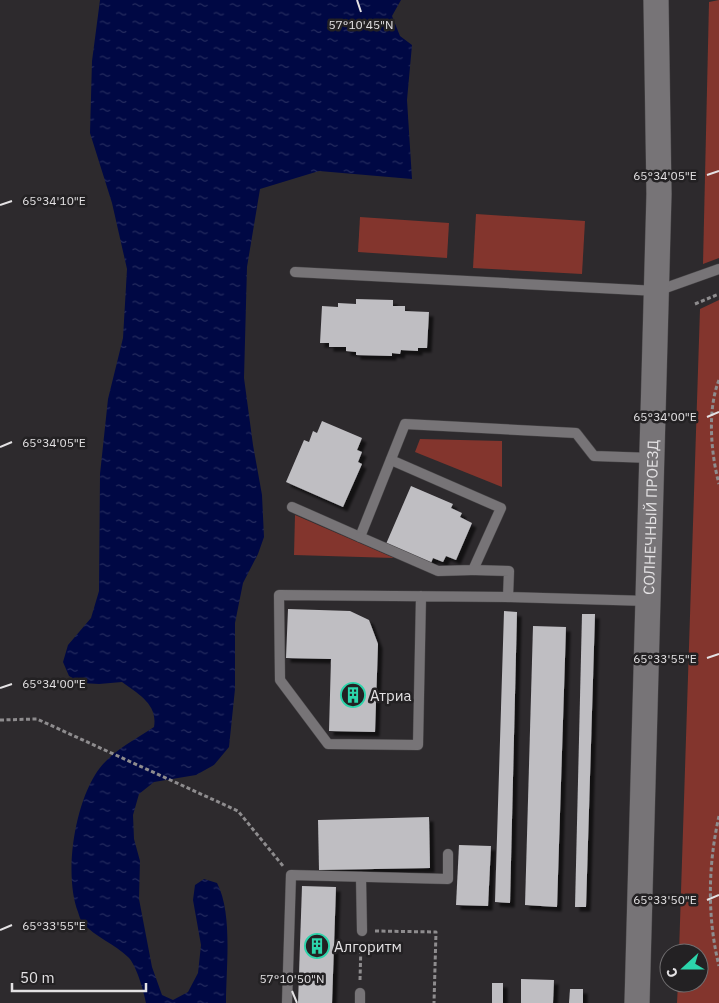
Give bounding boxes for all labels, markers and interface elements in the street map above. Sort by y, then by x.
text: 57°10'45"N [328,17,394,32]
text: 65°34'05"E [633,168,697,183]
text: 65°34'10"E [22,193,86,208]
text: 65°34'00"E [633,409,697,424]
text: 65°34'05"E [22,435,86,450]
street label: СОЛНЕЧНЫЙ ПРОЕЗД [639,439,662,595]
text: 65°33'55"E [633,651,697,666]
text: 65°34'00"E [22,676,86,691]
building icon: Атриа [340,682,366,708]
place label: Атриа [370,686,412,705]
text: 65°33'50"E [633,892,697,907]
text: 65°33'55"E [22,918,86,933]
building icon: Алгоритм [304,933,330,959]
place label: Алгоритм [334,937,402,956]
north arrow [659,943,709,993]
scale bar [12,960,146,992]
text: С [662,965,682,980]
text: 50 m [20,968,55,987]
text: 57°10'50"N [259,971,325,986]

